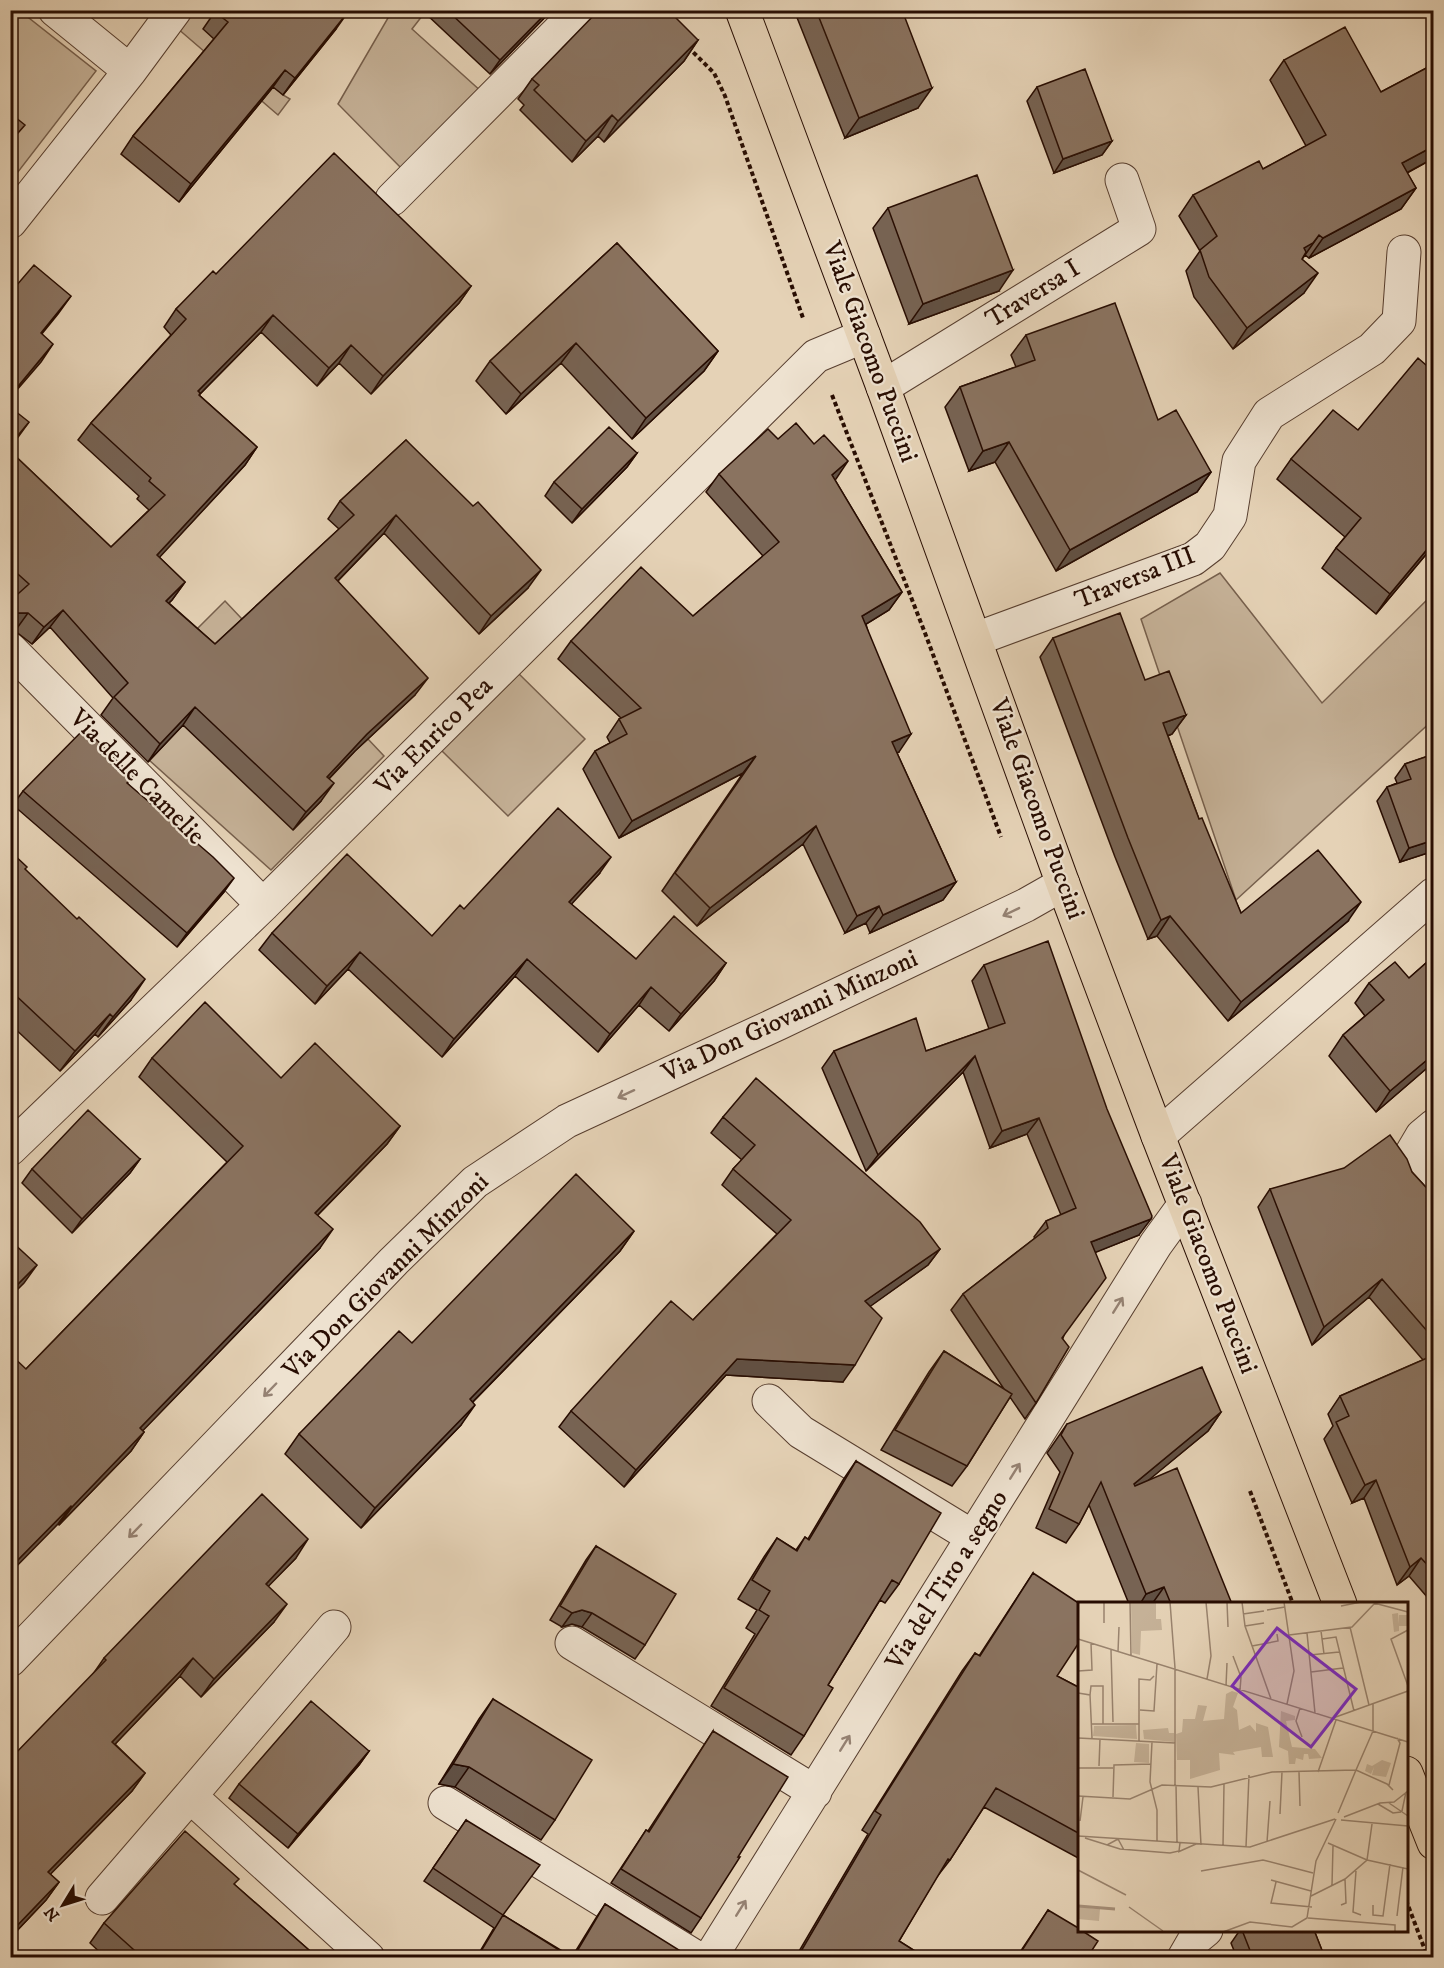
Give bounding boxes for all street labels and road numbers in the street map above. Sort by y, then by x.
street label: Viale Giacomo Puccini [814,236,925,467]
street label: Traversa I [980,252,1086,336]
street label: Traversa III [1070,539,1200,617]
street label: Via Enrico Pea [367,670,500,803]
street label: Viale Giacomo Puccini [981,693,1092,924]
street label: Via delle Camelie [61,701,212,852]
street label: Via Don Giovanni Minzoni [656,942,923,1090]
street label: Viale Giacomo Puccini [1151,1149,1265,1378]
street label: Via Don Giovanni Minzoni [275,1166,496,1387]
street label: Via del Tiro a segno [878,1484,1016,1677]

